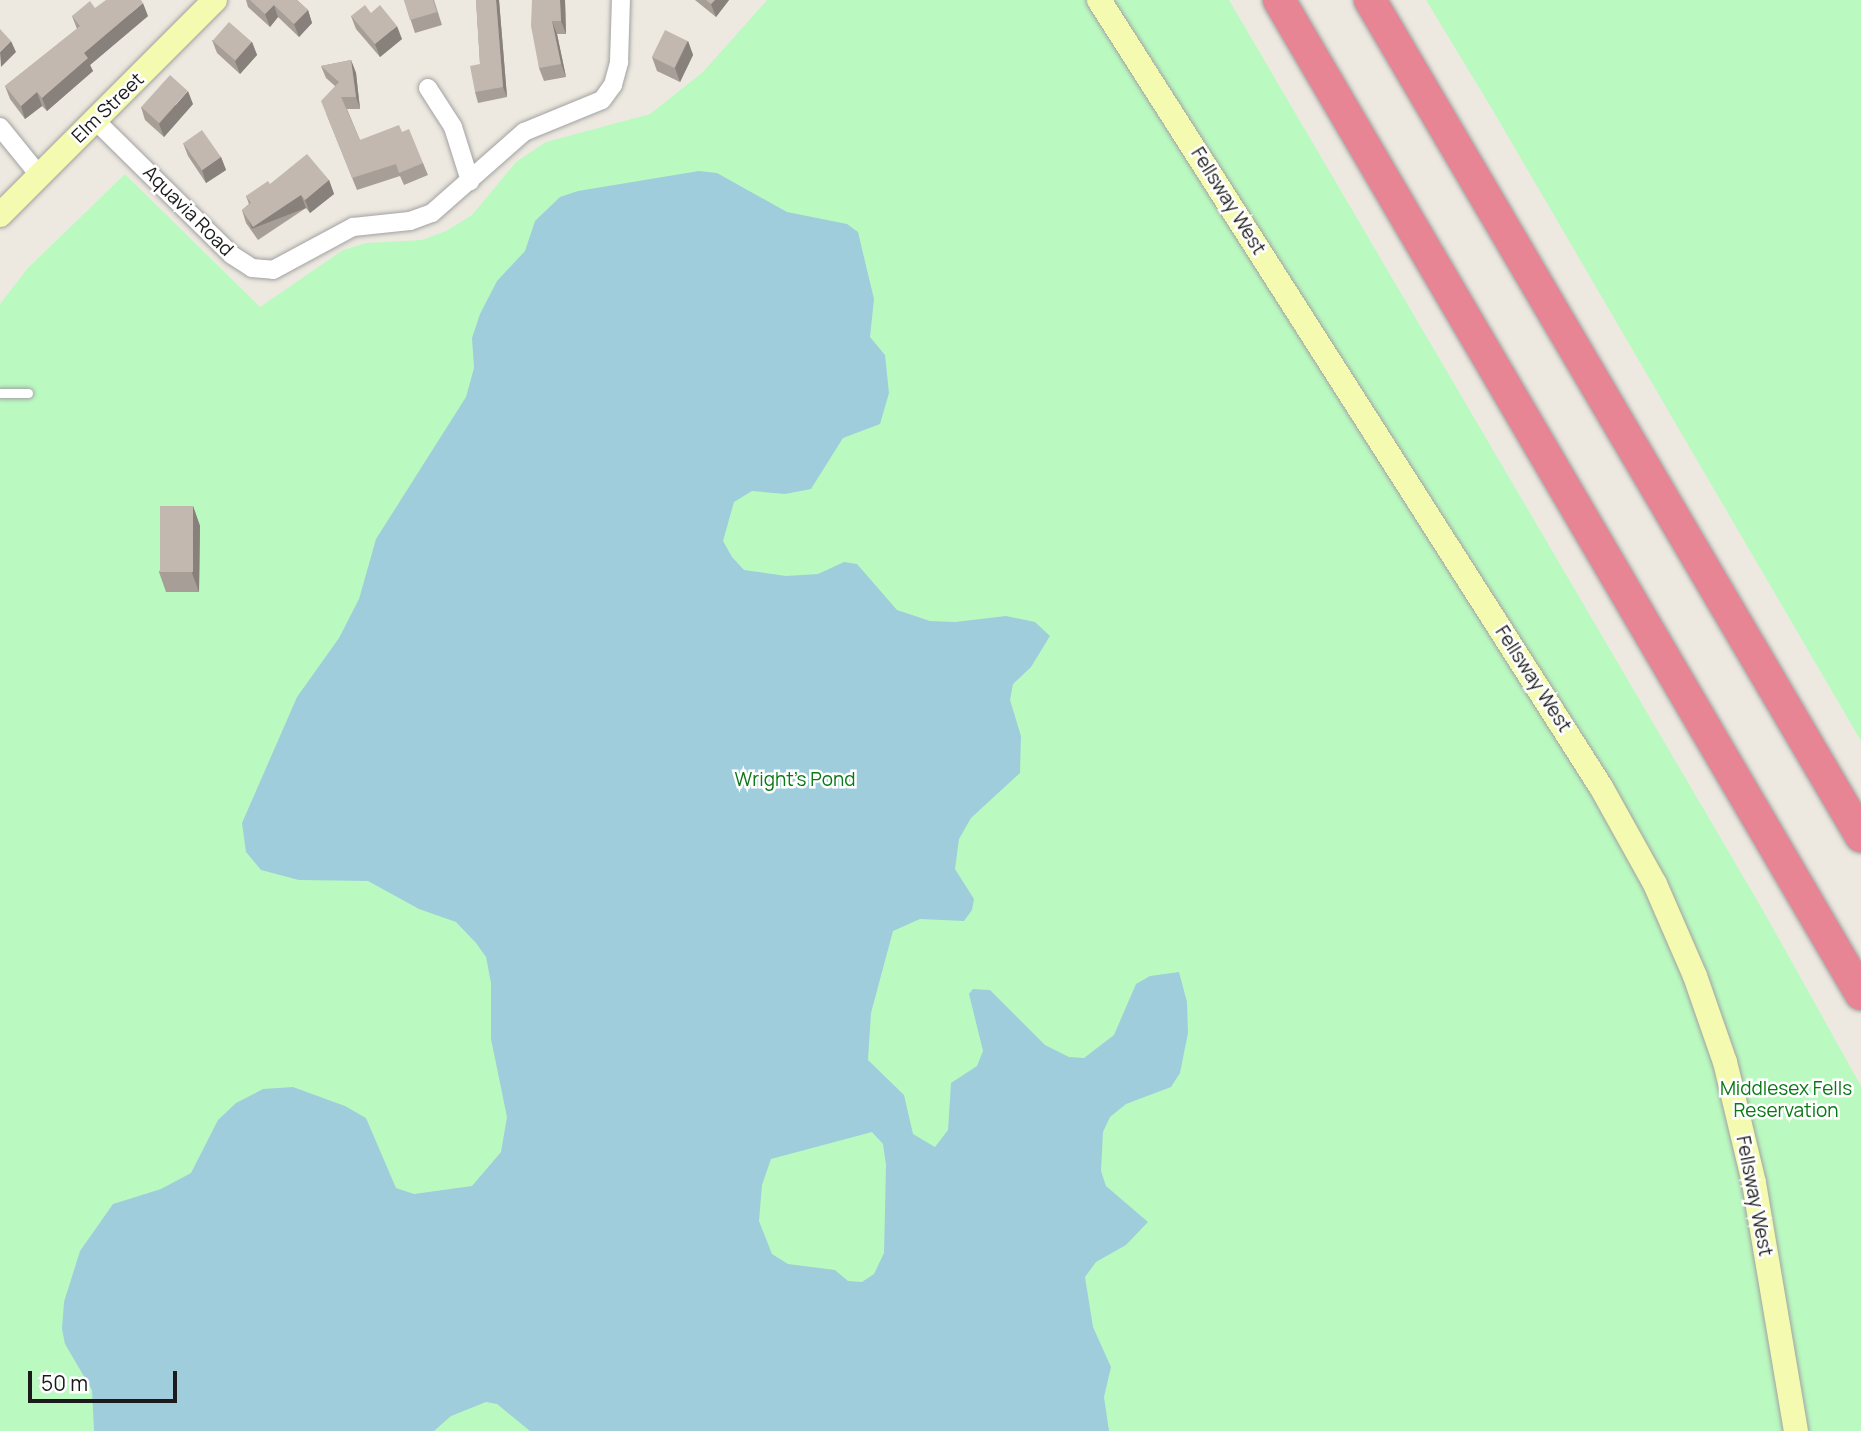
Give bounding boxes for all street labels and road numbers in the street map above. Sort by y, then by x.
street label: Elm Street [67,68,149,148]
street label: Fellsway West [1186,143,1270,259]
street label: Aquavia Road [138,161,238,261]
street label: Fellsway West [1490,622,1576,736]
street label: Fellsway West [1731,1134,1777,1258]

